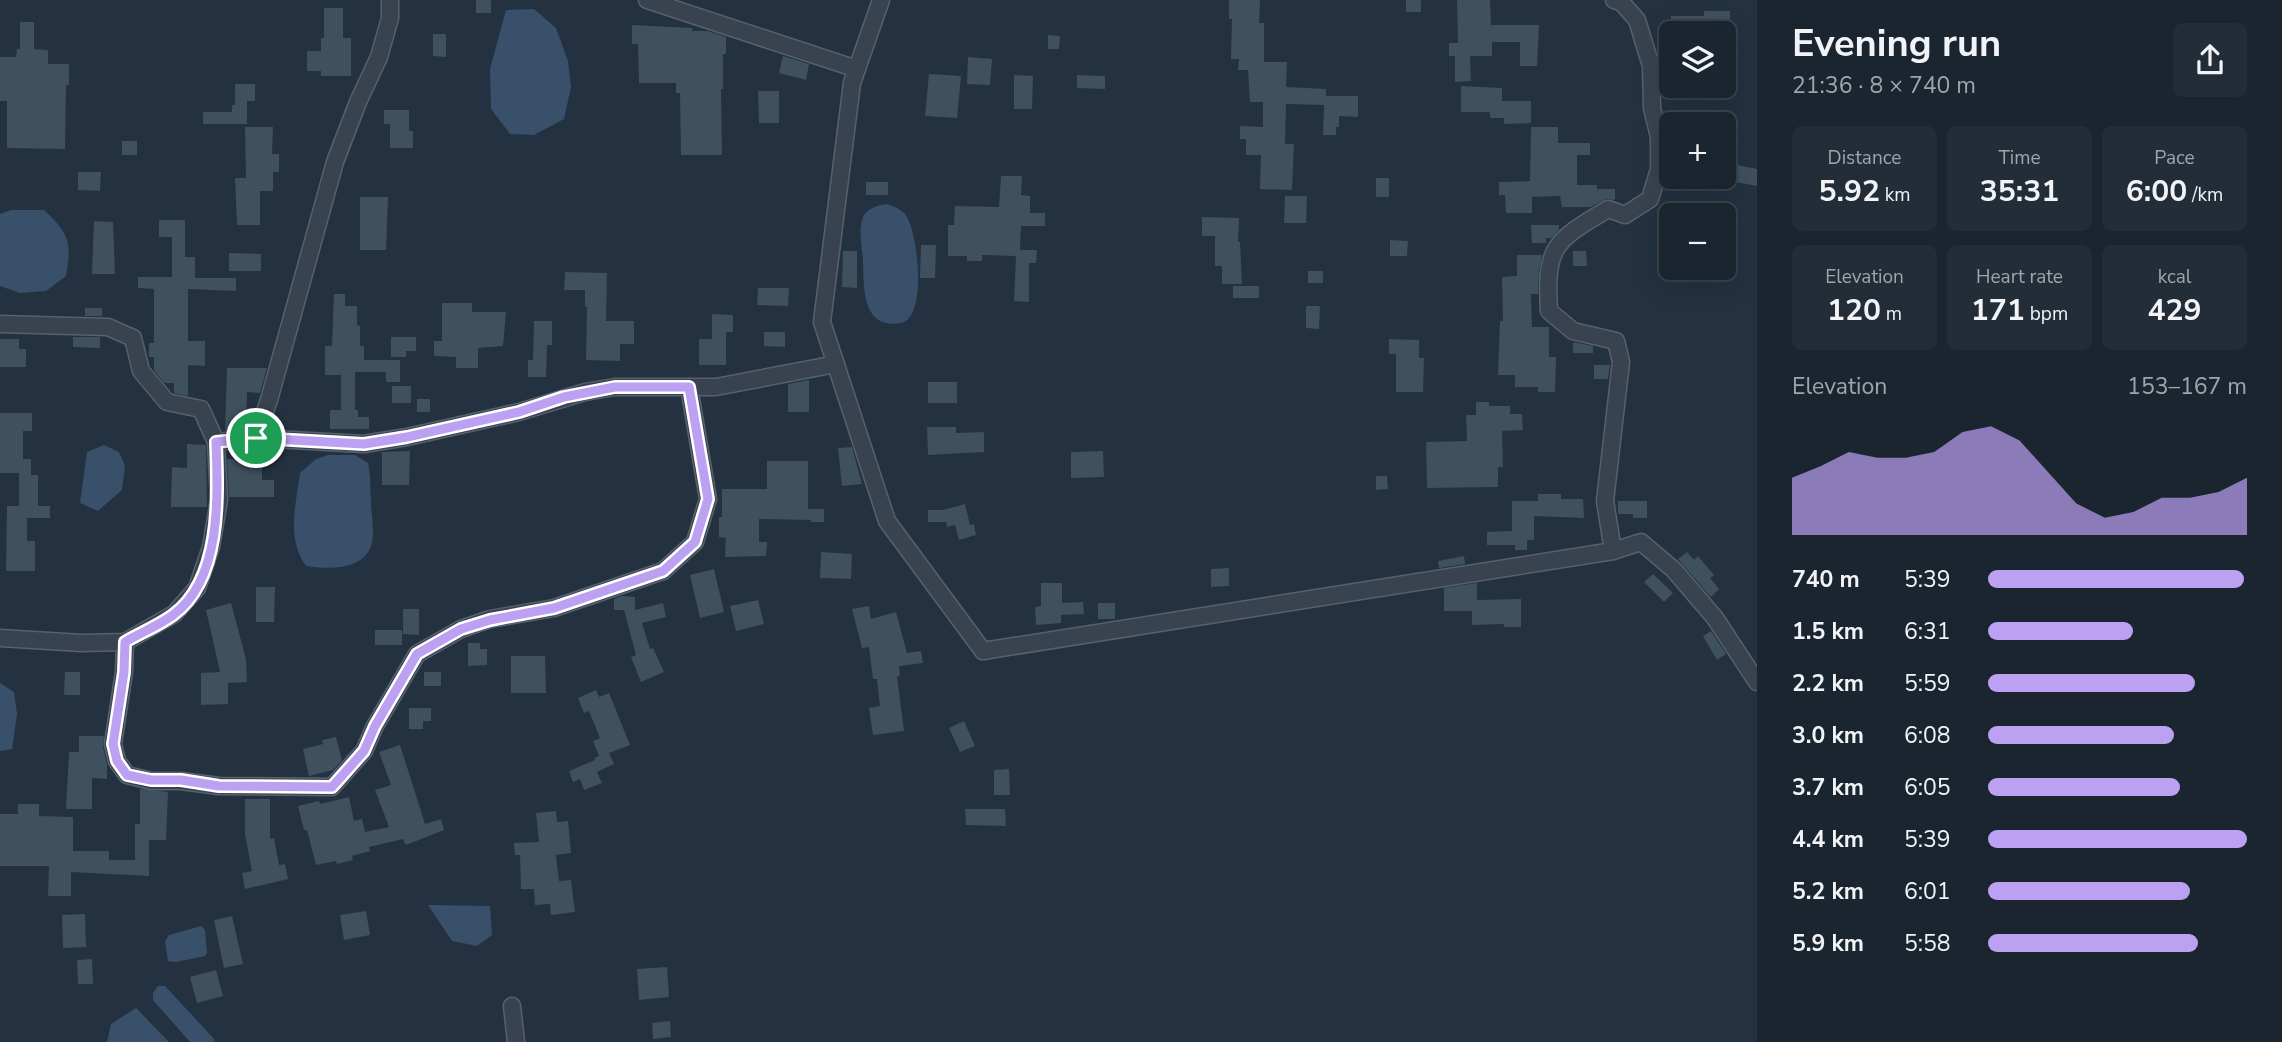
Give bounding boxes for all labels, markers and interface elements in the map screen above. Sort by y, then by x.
text: Evening run [1792,18,2001,69]
map controls [1659,21,1736,280]
button: layers [1659,21,1736,98]
button: share [2173,23,2247,97]
text: 21:36 · 8 × 740 m [1792,70,1976,101]
button: + [1659,112,1736,189]
text: Distance [1828,145,1901,171]
text: Time [1998,145,2041,171]
text: Pace [2154,145,2195,171]
text: 5.92 [1818,171,1880,212]
text: 35:31 [1980,171,2059,212]
text: 6:00 [2126,171,2187,212]
text: km [1880,182,1911,208]
text: /km [2187,182,2223,208]
button: − [1659,203,1736,280]
text: Elevation [1825,264,1904,290]
text: Heart rate [1976,264,2063,290]
text: kcal [2158,264,2191,290]
text: 120 [1827,290,1881,331]
text: 171 [1971,290,2025,331]
text: 429 [2148,290,2202,331]
text: m [1881,301,1902,327]
text: bpm [2025,301,2068,327]
text: Elevation [1792,371,1887,402]
text: 153–167 m [2127,371,2247,402]
pin [226,408,286,468]
icon: arrive [237,419,275,457]
text: 740 m [1792,564,1860,595]
text: 5:39 [1904,564,1951,595]
text: 1.5 km [1792,616,1864,647]
text: 6:31 [1904,616,1951,647]
text: 2.2 km [1792,668,1864,699]
text: 5:59 [1904,668,1951,699]
text: 3.0 km [1792,720,1864,751]
text: 6:08 [1904,720,1951,751]
text: 3.7 km [1792,772,1864,803]
text: 6:05 [1904,772,1951,803]
text: 4.4 km [1792,824,1864,855]
text: 5:39 [1904,824,1951,855]
text: 5.2 km [1792,876,1864,907]
text: 6:01 [1904,876,1951,907]
text: 5.9 km [1792,928,1864,959]
text: 5:58 [1904,928,1951,959]

